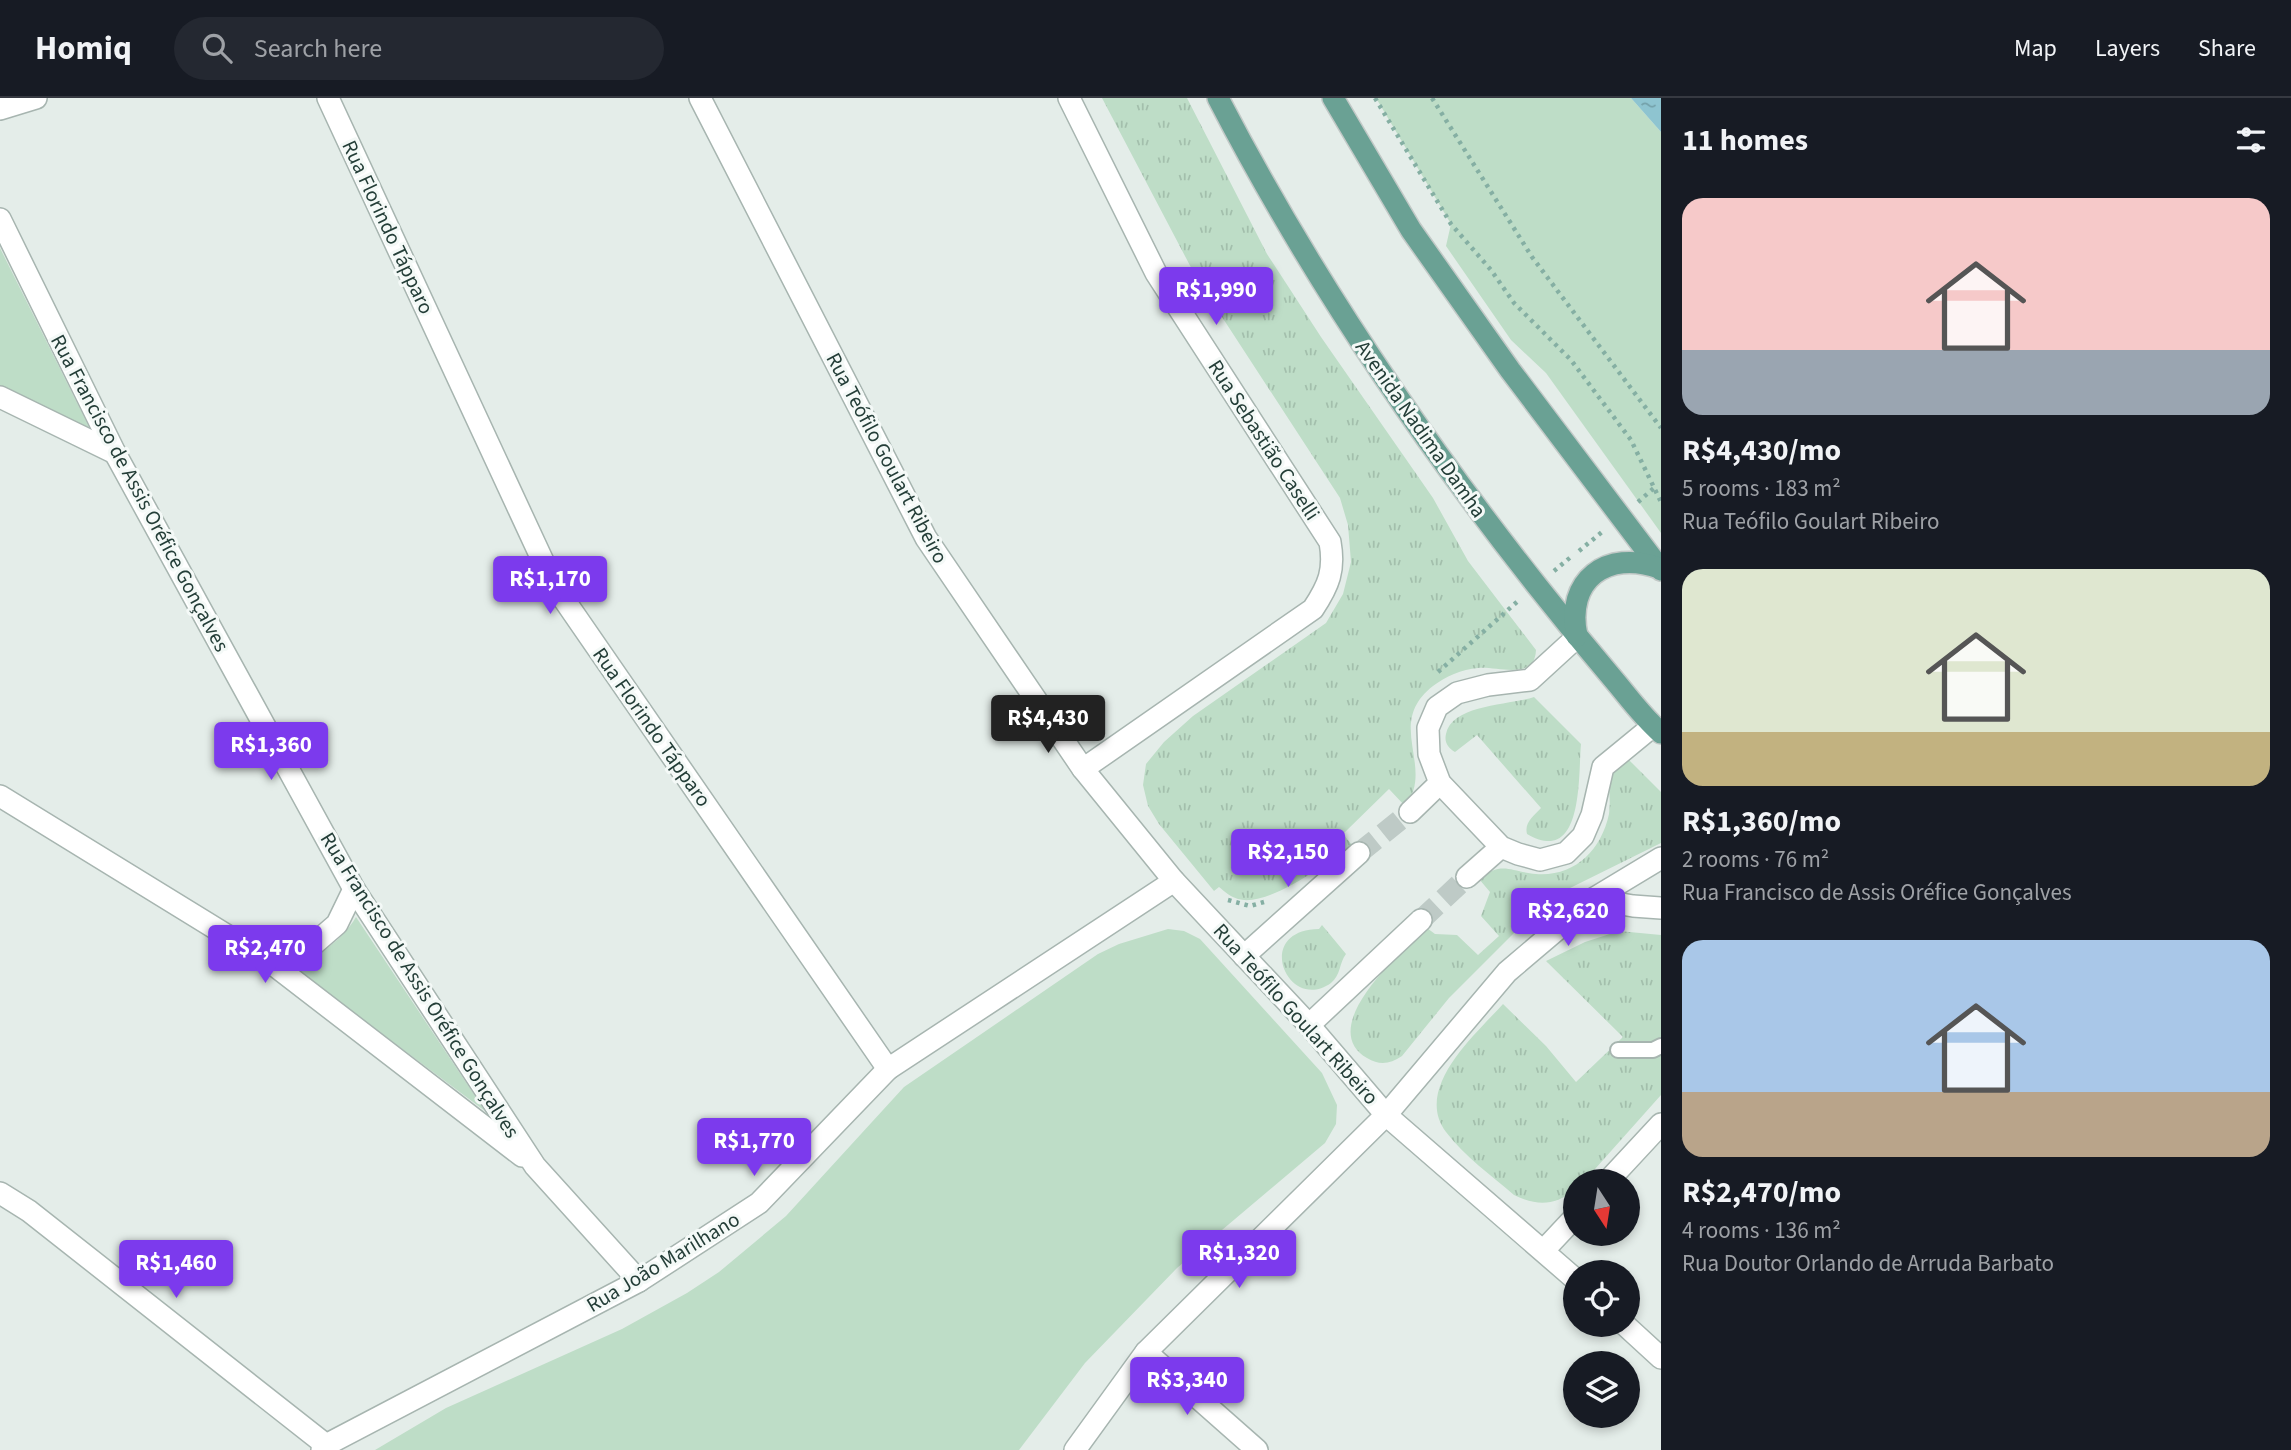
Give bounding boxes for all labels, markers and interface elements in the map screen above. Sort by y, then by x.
search box [174,17,664,80]
text: Homiq [35,25,132,72]
icon: search [198,29,236,67]
text: Search here [254,30,382,67]
text: Map [2014,31,2057,66]
text: Layers [2095,31,2160,66]
text: Share [2198,31,2256,66]
text: 11 homes [1682,119,1808,162]
icon: filters [2232,121,2270,159]
street label: Rua Florindo Tápparo [335,135,441,319]
icon: home [1913,243,2039,369]
pin: R$1,990 [1151,268,1281,327]
text: R$1,990 [1175,273,1257,306]
street label: Rua Francisco de Assis Oréfice Gonçalves [43,329,237,657]
street label: Avenida Nadima Damha [1348,334,1494,524]
street label: Rua Teófilo Goulart Ribeiro [819,347,955,569]
street label: Rua Sebastião Caselli [1201,354,1327,526]
text: R$4,430/mo [1682,429,1841,472]
text: 5 rooms · 183 m² [1682,472,1841,505]
text: Rua Teófilo Goulart Ribeiro [1682,505,1939,538]
pin: R$1,170 [485,556,615,616]
text: R$1,170 [509,562,591,595]
icon: home [1913,614,2039,740]
street label: Rua Florindo Tápparo [586,641,718,813]
pin: R$4,430 [983,696,1113,755]
text: R$4,430 [1007,701,1089,734]
pin: R$1,360 [206,722,336,782]
text: R$1,360 [230,728,312,761]
text: R$1,360/mo [1682,800,1841,843]
street label: Rua Francisco de Assis Oréfice Gonçalves [313,826,527,1144]
pin: R$2,150 [1223,830,1353,889]
text: R$2,150 [1247,835,1329,868]
text: 2 rooms · 76 m² [1682,843,1829,876]
text: Rua Francisco de Assis Oréfice Gonçalves [1682,876,2072,909]
pin: R$2,620 [1503,888,1633,948]
text: R$2,620 [1527,894,1609,927]
street label: Rua Teófilo Goulart Ribeiro [1206,917,1386,1111]
pin: R$2,470 [200,926,330,985]
text: R$2,470 [224,931,306,964]
icon: home [1913,985,2039,1111]
pin: R$1,770 [689,1118,819,1178]
text: R$1,770 [713,1124,795,1157]
north arrow [1563,1169,1640,1246]
map controls [1563,1169,1640,1428]
text: R$2,470/mo [1682,1171,1841,1214]
street label: Rua João Marilhano [581,1204,745,1320]
text: 4 rooms · 136 m² [1682,1214,1841,1247]
pin: R$1,320 [1174,1230,1304,1290]
text: R$1,320 [1198,1236,1280,1269]
pin: R$1,460 [111,1240,241,1300]
text: R$1,460 [135,1246,217,1279]
text: Rua Doutor Orlando de Arruda Barbato [1682,1247,2054,1280]
button: locate [1563,1260,1640,1337]
button: layers [1563,1351,1640,1428]
pin: R$3,340 [1122,1358,1252,1417]
text: R$3,340 [1146,1363,1228,1396]

